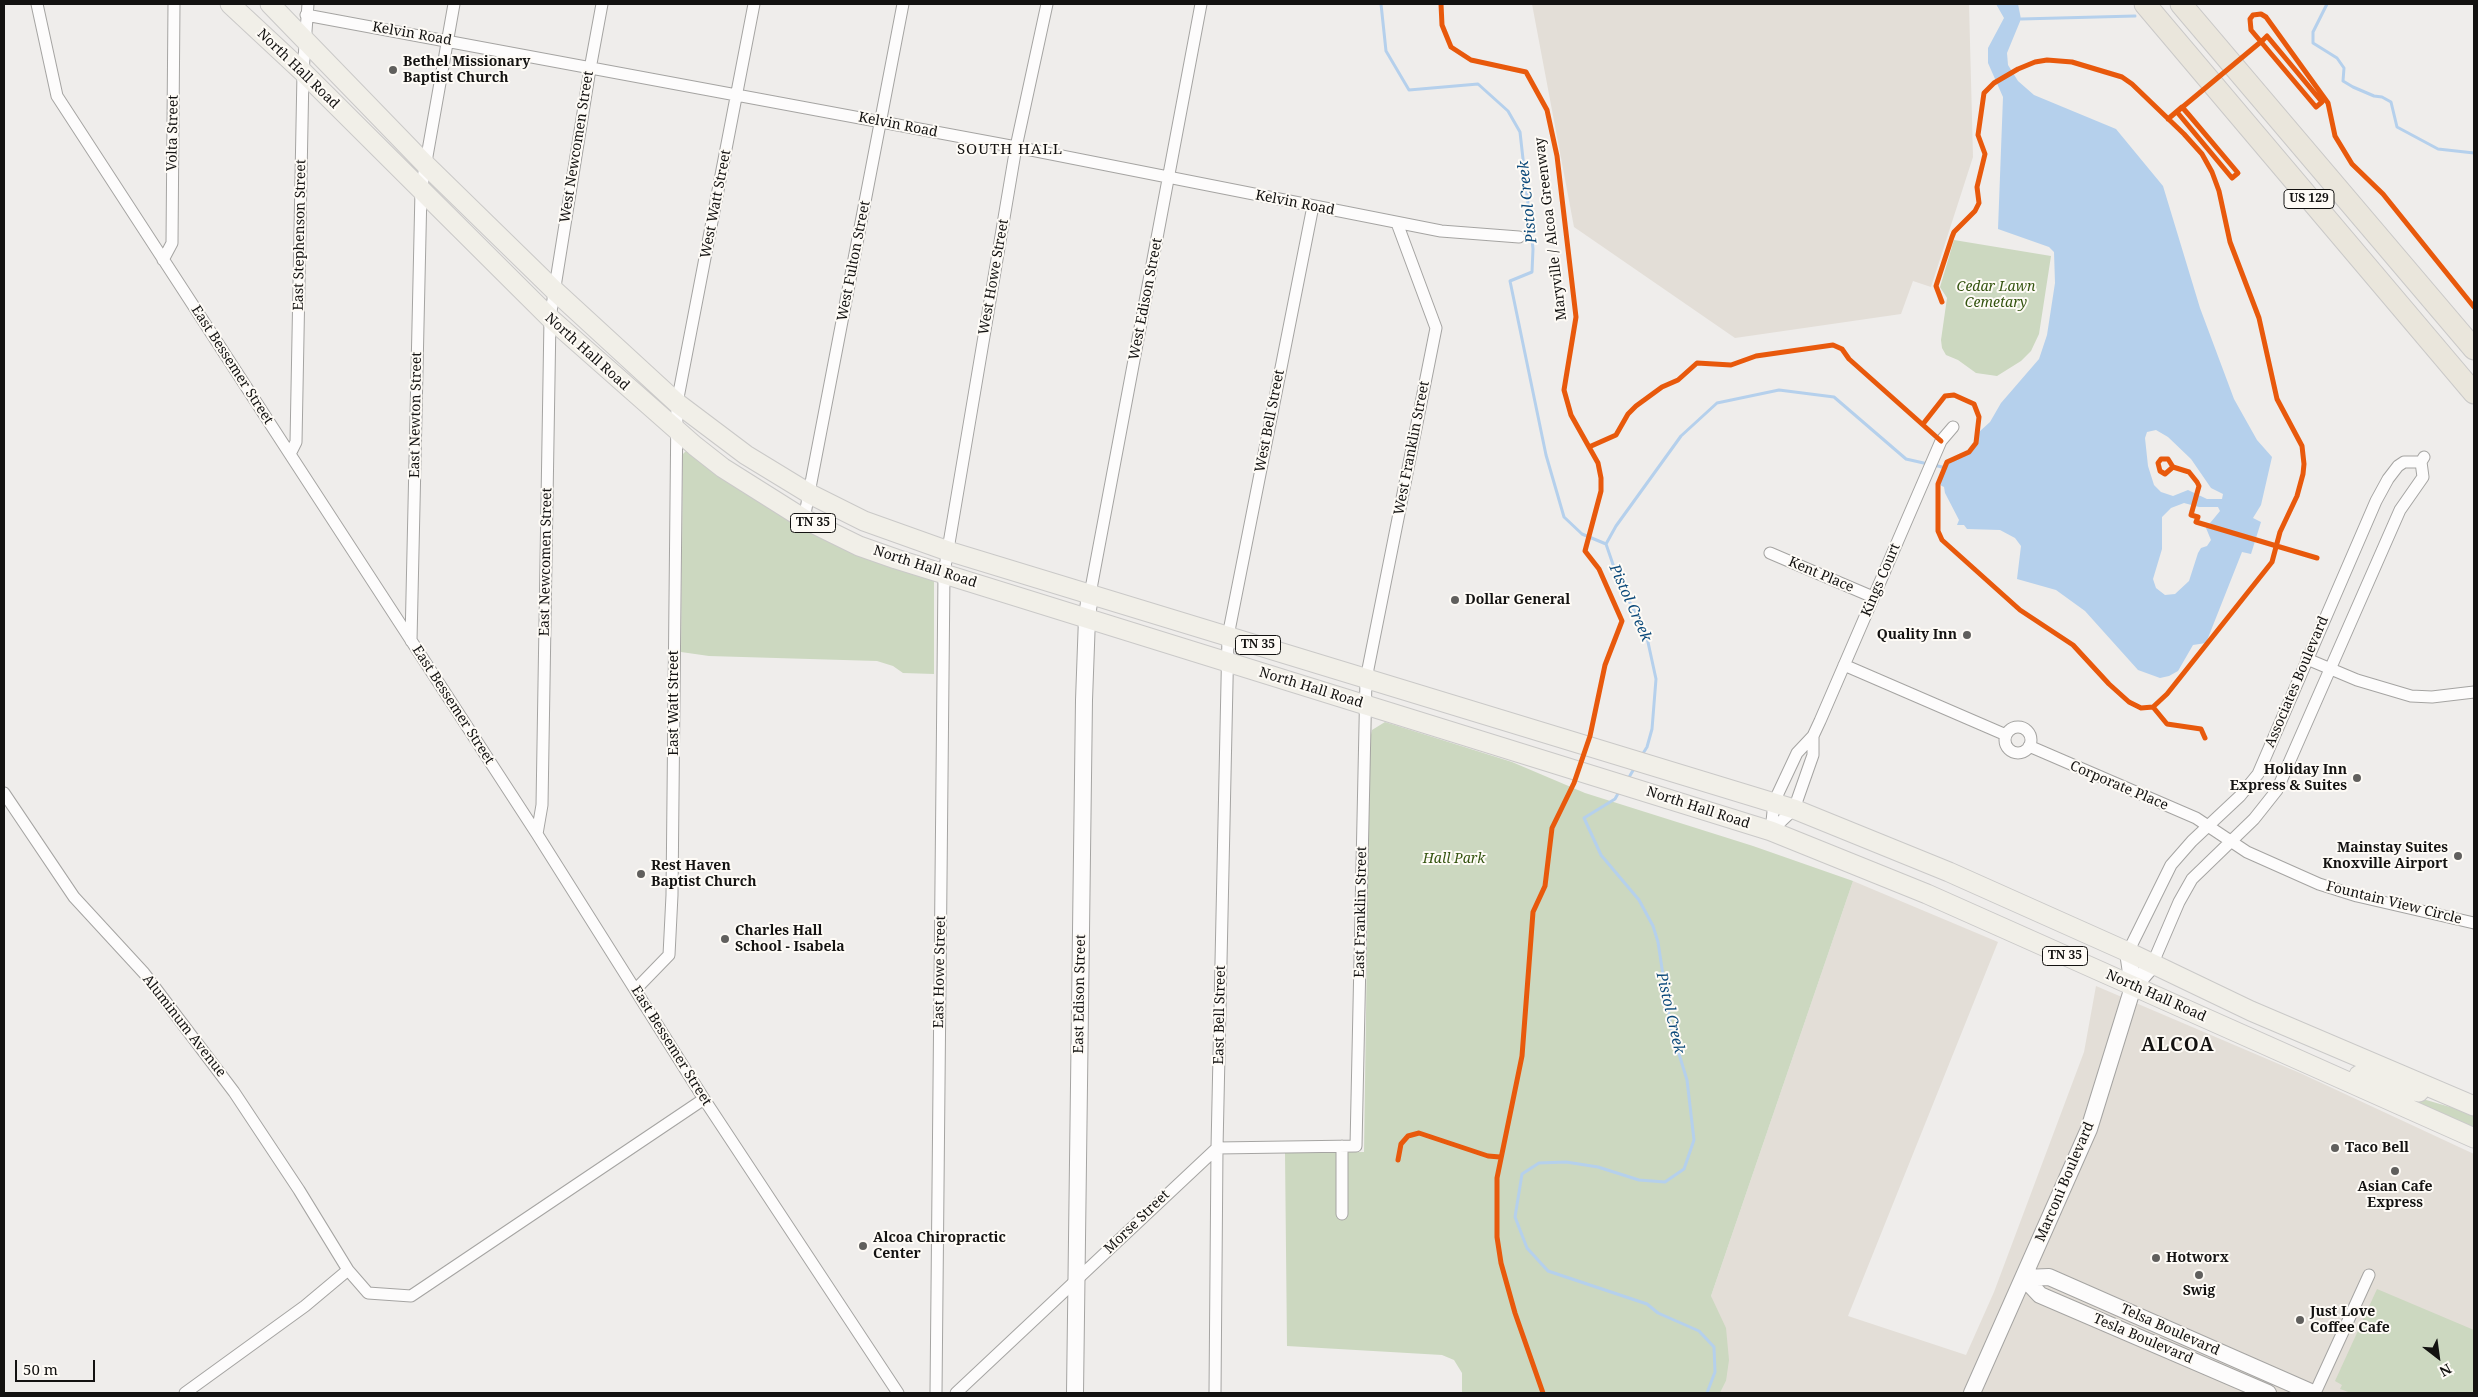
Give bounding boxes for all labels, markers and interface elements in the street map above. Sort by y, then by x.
street label: Kelvin Road [371,19,453,49]
street label: North Hall Road [253,25,343,113]
place label: Bethel Missionary Baptist Church [403,54,530,86]
marker: Bethel Missionary Baptist Church [387,64,399,76]
street label: West Newcomen Street [557,70,597,224]
street label: Volta Street [164,95,182,171]
street label: Kelvin Road [857,109,939,141]
street label: Maryville / Alcoa Greenway [1531,136,1571,322]
district label: SOUTH HALL [956,141,1064,159]
street label: West Watt Street [697,148,735,260]
street label: East Stephenson Street [290,159,310,311]
water label: Pistol Creek [1515,160,1541,244]
street label: Kelvin Road [1254,187,1336,219]
road number: US 129 [2284,190,2334,208]
street label: West Fulton Street [834,199,874,323]
street label: West Howe Street [976,218,1012,336]
street label: West Edison Street [1126,236,1166,362]
park label: Cedar Lawn Cemetary [1957,279,2035,312]
street label: East Bessemer Street [187,302,277,428]
street label: North Hall Road [541,310,633,394]
street label: East Newton Street [406,352,426,478]
street label: West Bell Street [1252,368,1288,474]
street label: West Franklin Street [1391,379,1433,517]
street label: East Newcomen Street [536,487,556,637]
road number: TN 35 [790,514,836,532]
street label: Kings Court [1858,541,1904,619]
street label: North Hall Road [871,542,979,592]
street label: Kent Place [1786,554,1856,596]
water label: Pistol Creek [1605,561,1655,645]
place label: Dollar General [1465,592,1570,608]
marker: Dollar General [1449,594,1461,606]
street label: Associates Boulevard [2262,614,2332,750]
place label: Quality Inn [1877,627,1957,643]
marker: Quality Inn [1961,629,1973,641]
road number: TN 35 [1236,636,1280,654]
street label: East Bessemer Street [408,642,498,768]
street label: East Watt Street [666,650,682,756]
street label: North Hall Road [1257,664,1365,712]
street label: Corporate Place [2067,758,2171,814]
place label: Holiday Inn Express & Suites [2230,762,2347,794]
marker: Holiday Inn Express & Suites [2351,772,2363,784]
street label: North Hall Road [1644,783,1752,833]
place label: Mainstay Suites Knoxville Airport [2322,840,2448,872]
street label: East Franklin Street [1351,846,1371,978]
marker: Mainstay Suites Knoxville Airport [2452,850,2464,862]
park label: Hall Park [1423,851,1485,867]
place label: Rest Haven Baptist Church [651,858,757,890]
marker: Rest Haven Baptist Church [635,868,647,880]
street label: Fountain View Circle [2324,878,2464,928]
street label: East Howe Street [931,915,949,1029]
place label: Charles Hall School - Isabela [735,923,845,956]
marker: Charles Hall School - Isabela [719,933,731,945]
street label: East Edison Street [1071,934,1089,1054]
road number: TN 35 [2042,946,2088,966]
street label: East Bell Street [1211,965,1229,1065]
street label: North Hall Road [2103,966,2209,1026]
street label: Aluminum Avenue [139,971,229,1081]
water label: Pistol Creek [1652,971,1688,1055]
street label: East Bessemer Street [627,983,715,1109]
district label: ALCOA [2141,1035,2215,1057]
street label: Marconi Boulevard [2032,1119,2098,1245]
place label: Taco Bell [2345,1140,2409,1156]
marker: Taco Bell [2329,1142,2341,1154]
marker: Asian Cafe Express [2389,1165,2401,1177]
place label: Asian Cafe Express [2357,1179,2433,1212]
street label: Morse Street [1101,1187,1173,1257]
place label: Alcoa Chiropractic Center [873,1230,1006,1262]
marker: Alcoa Chiropractic Center [857,1240,869,1252]
place label: Hotworx [2166,1250,2229,1266]
marker: Hotworx [2150,1252,2162,1264]
marker: Swig [2193,1269,2205,1281]
place label: Swig [2183,1283,2215,1299]
street label: Telsa Boulevard [2118,1301,2222,1359]
place label: Just Love Coffee Cafe [2310,1304,2390,1336]
street label: Tesla Boulevard [2091,1310,2195,1368]
marker: Just Love Coffee Cafe [2294,1314,2306,1326]
north arrow [2413,1332,2463,1382]
scale bar [18,1350,98,1382]
text: 50 m [23,1359,58,1379]
text: N [2436,1359,2455,1381]

